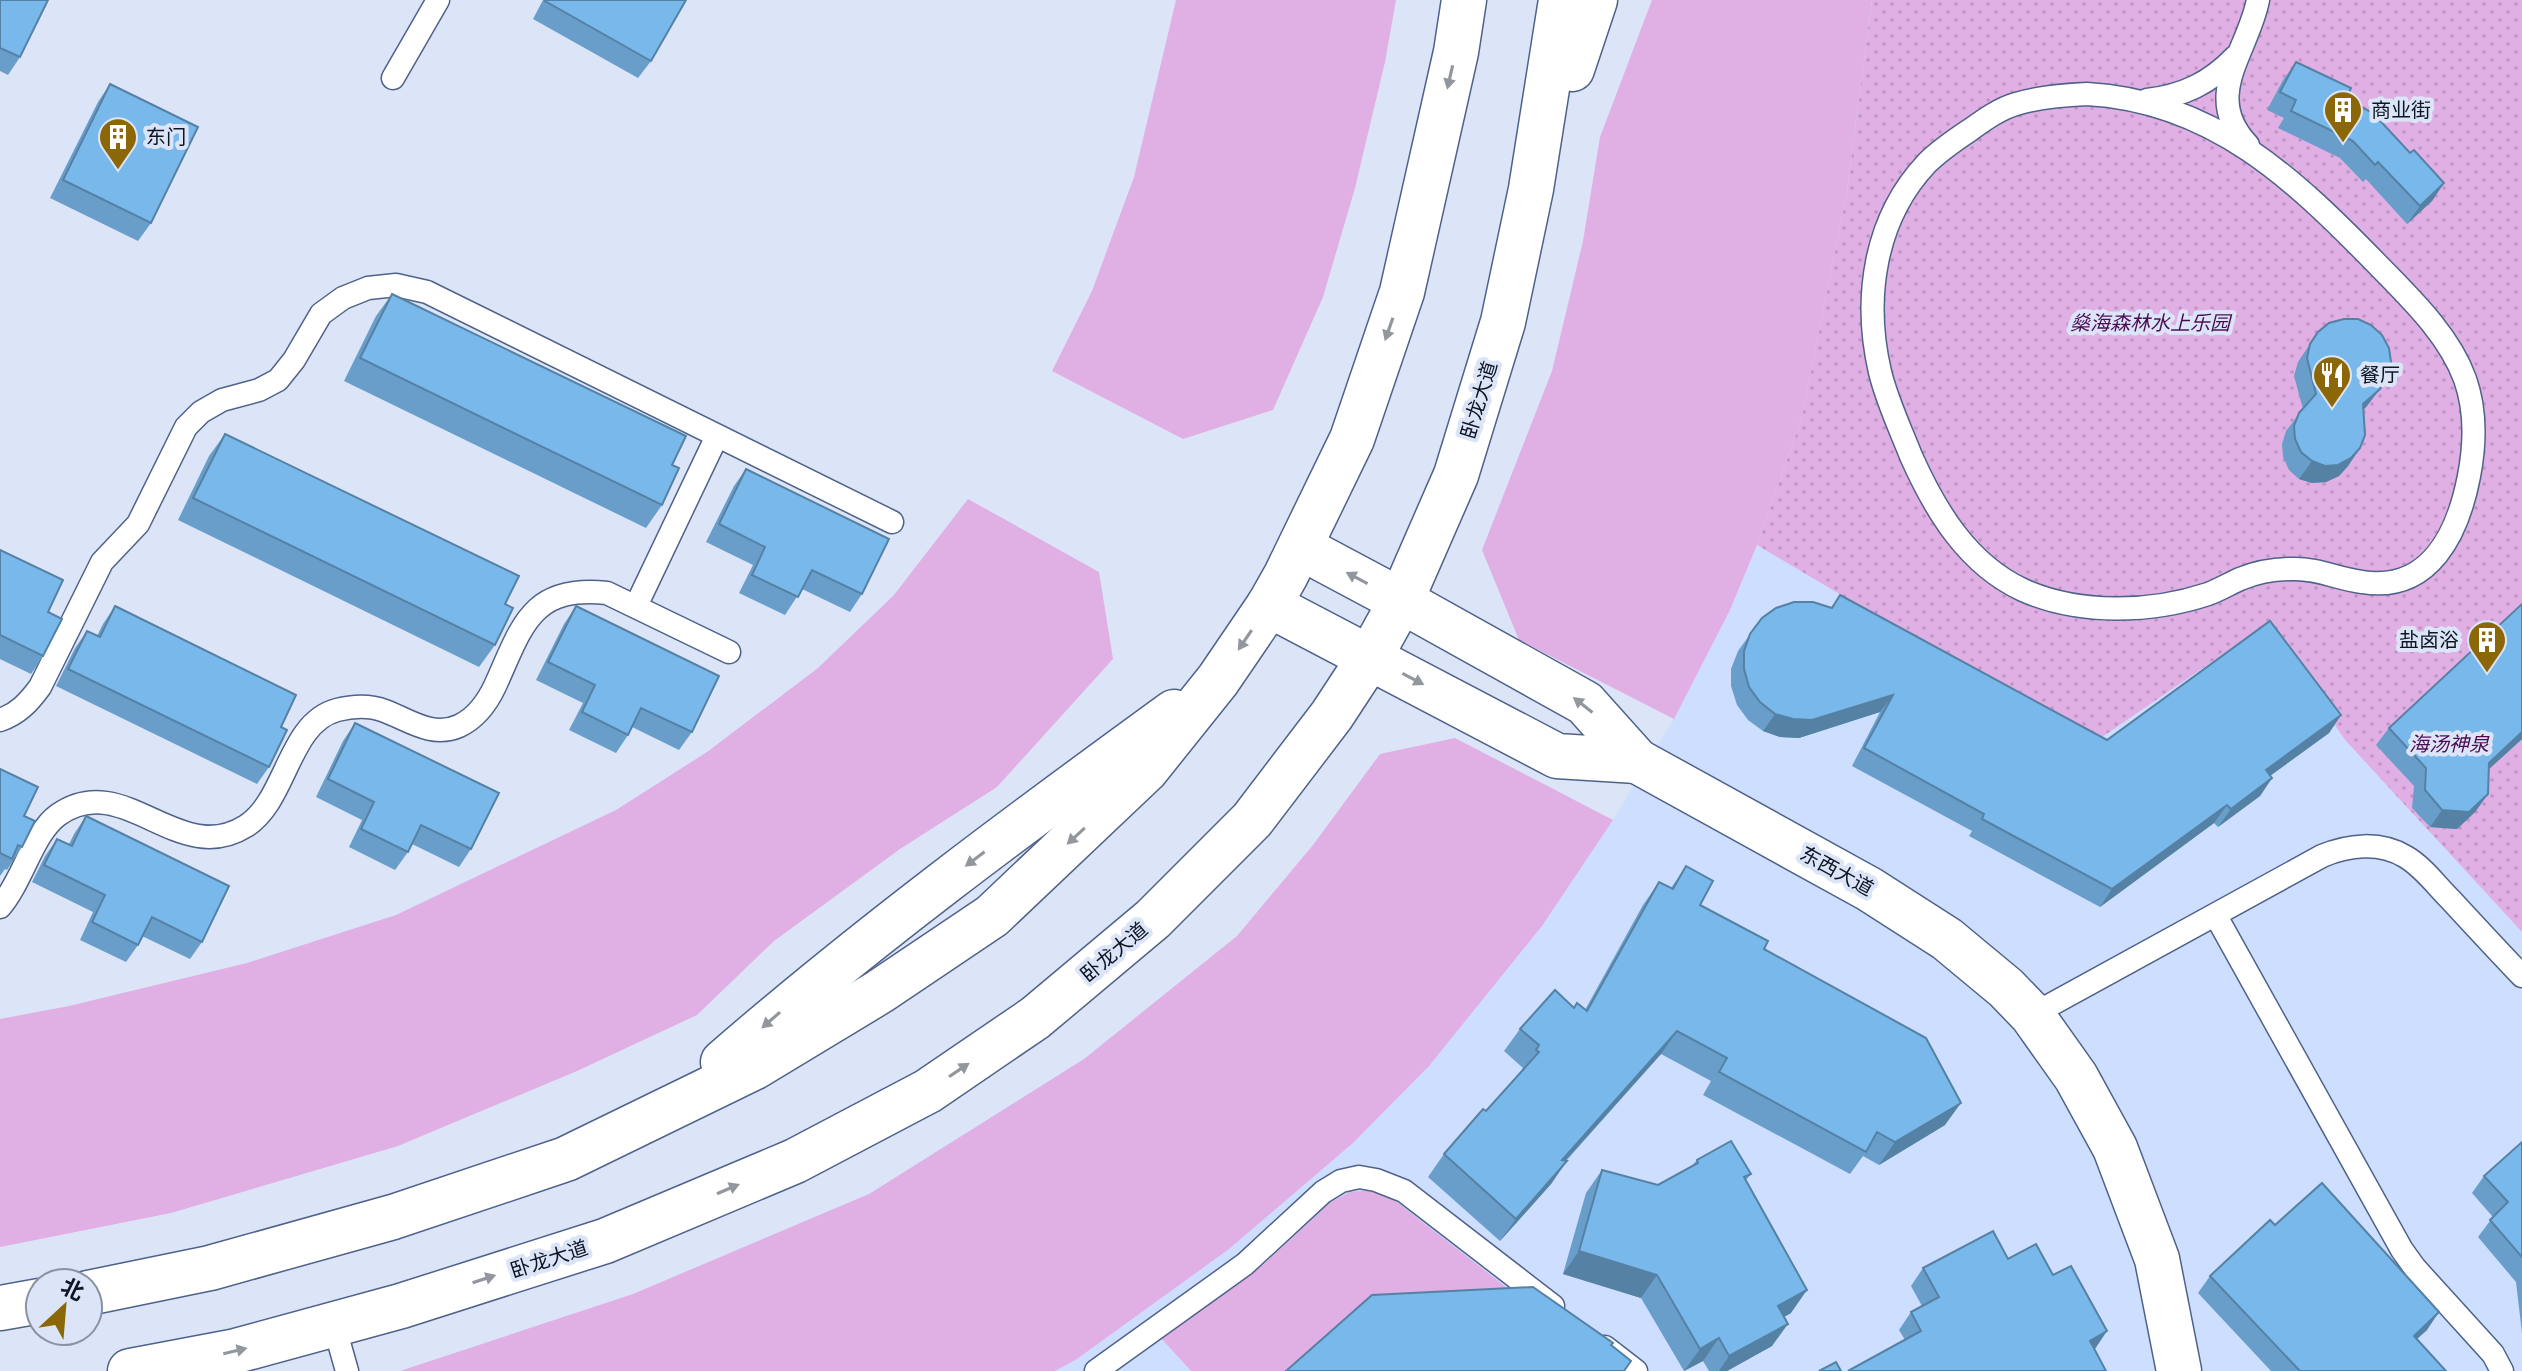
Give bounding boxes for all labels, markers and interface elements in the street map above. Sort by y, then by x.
one-way arrow [1443,64,1456,89]
building icon: 商业街 [2322,89,2364,144]
place label: 商业街 [2371,94,2431,123]
building icon: 东门 [97,116,139,171]
place label: 东门 [146,121,186,150]
park label: 燊海森林水上乐园 [2070,307,2233,336]
one-way arrow [1383,318,1395,342]
restaurant icon: 餐厅 [2311,354,2353,409]
street label: 卧龙大道 [1452,357,1503,442]
place label: 餐厅 [2360,359,2400,388]
one-way arrow [1345,571,1368,584]
building icon: 盐卤浴 [2466,619,2508,674]
place label: 盐卤浴 [2399,624,2459,653]
one-way arrow [1238,630,1253,651]
one-way arrow [1402,672,1424,686]
one-way arrow [1573,697,1593,713]
park label: 海汤神泉 [2409,728,2490,757]
one-way arrow [1067,827,1086,845]
street label: 东西大道 [1796,838,1880,902]
one-way arrow [965,850,985,866]
street label: 卧龙大道 [1073,914,1153,988]
one-way arrow [762,1011,781,1029]
one-way arrow [948,1063,969,1078]
one-way arrow [716,1182,740,1195]
street label: 卧龙大道 [506,1231,591,1284]
north arrow [24,1267,104,1347]
text: 北 [57,1268,91,1306]
one-way arrow [473,1273,497,1285]
one-way arrow [222,1344,247,1357]

